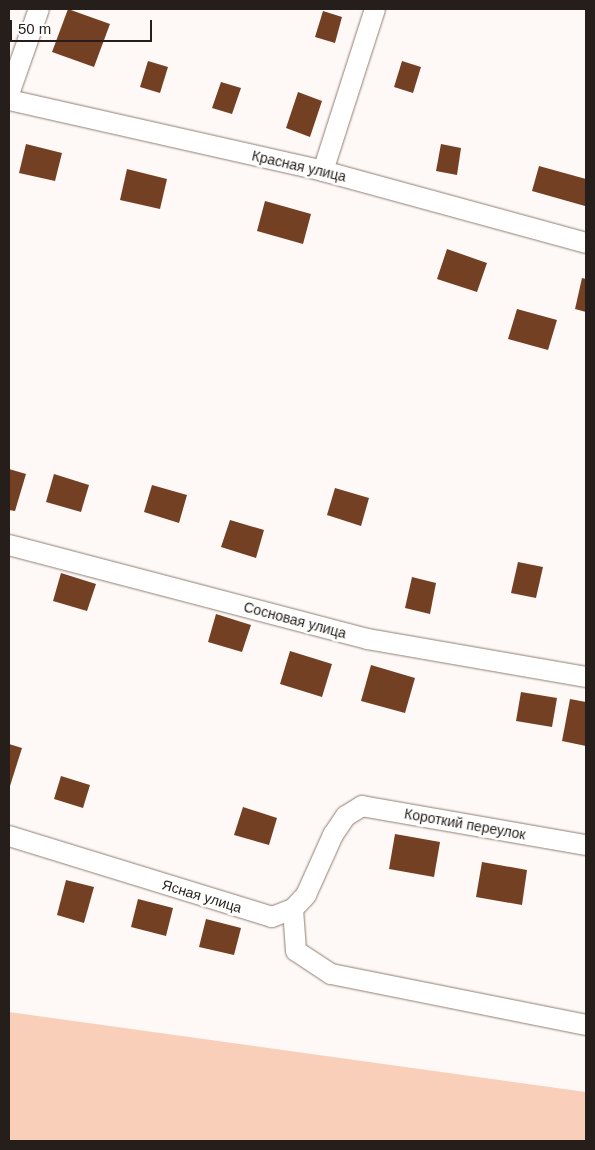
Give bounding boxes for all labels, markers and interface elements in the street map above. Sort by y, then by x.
scale bar [12,10,155,42]
text: 50 m [18,20,51,37]
street label: Красная улица [250,147,348,185]
street label: Сосновая улица [242,598,348,642]
street label: Короткий переулок [403,805,527,843]
street label: Ясная улица [160,876,244,916]

